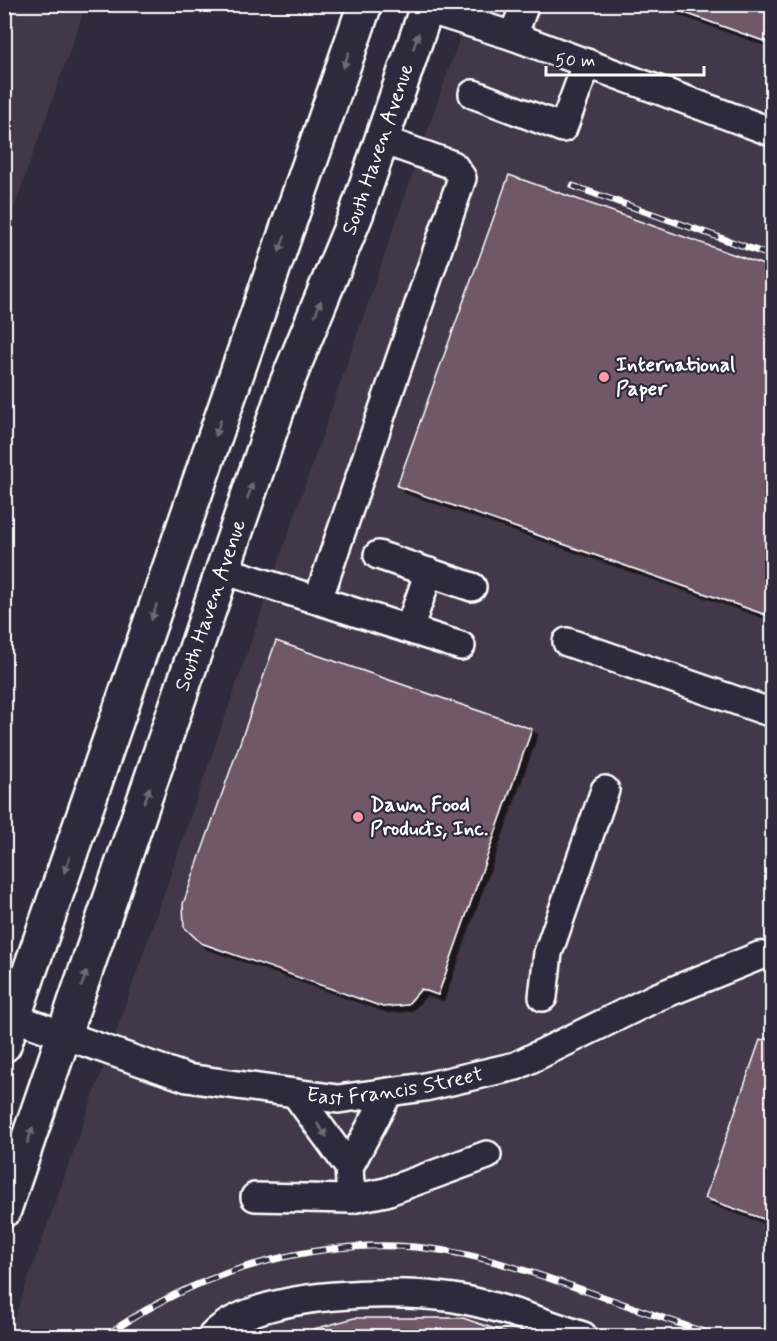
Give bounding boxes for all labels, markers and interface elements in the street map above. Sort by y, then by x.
one-way arrow [411,31,421,49]
scale bar [546,39,704,77]
text: 50 m [555,49,595,73]
one-way arrow [341,51,351,69]
street label: South Haven Avenue [335,60,421,239]
one-way arrow [277,235,287,253]
one-way arrow [314,299,323,317]
place label: International Paper [616,351,735,403]
marker: International Paper [597,370,611,384]
one-way arrow [213,419,223,437]
one-way arrow [246,482,256,500]
street label: South Haven Avenue [168,516,253,695]
one-way arrow [149,604,159,622]
one-way arrow [142,786,152,804]
place label: Dawn Food Products, Inc. [370,791,488,843]
marker: Dawn Food Products, Inc. [351,810,365,824]
one-way arrow [62,856,71,874]
one-way arrow [79,970,89,988]
street label: East Francis Street [305,1060,486,1114]
one-way arrow [315,1123,327,1138]
one-way arrow [26,1126,36,1144]

